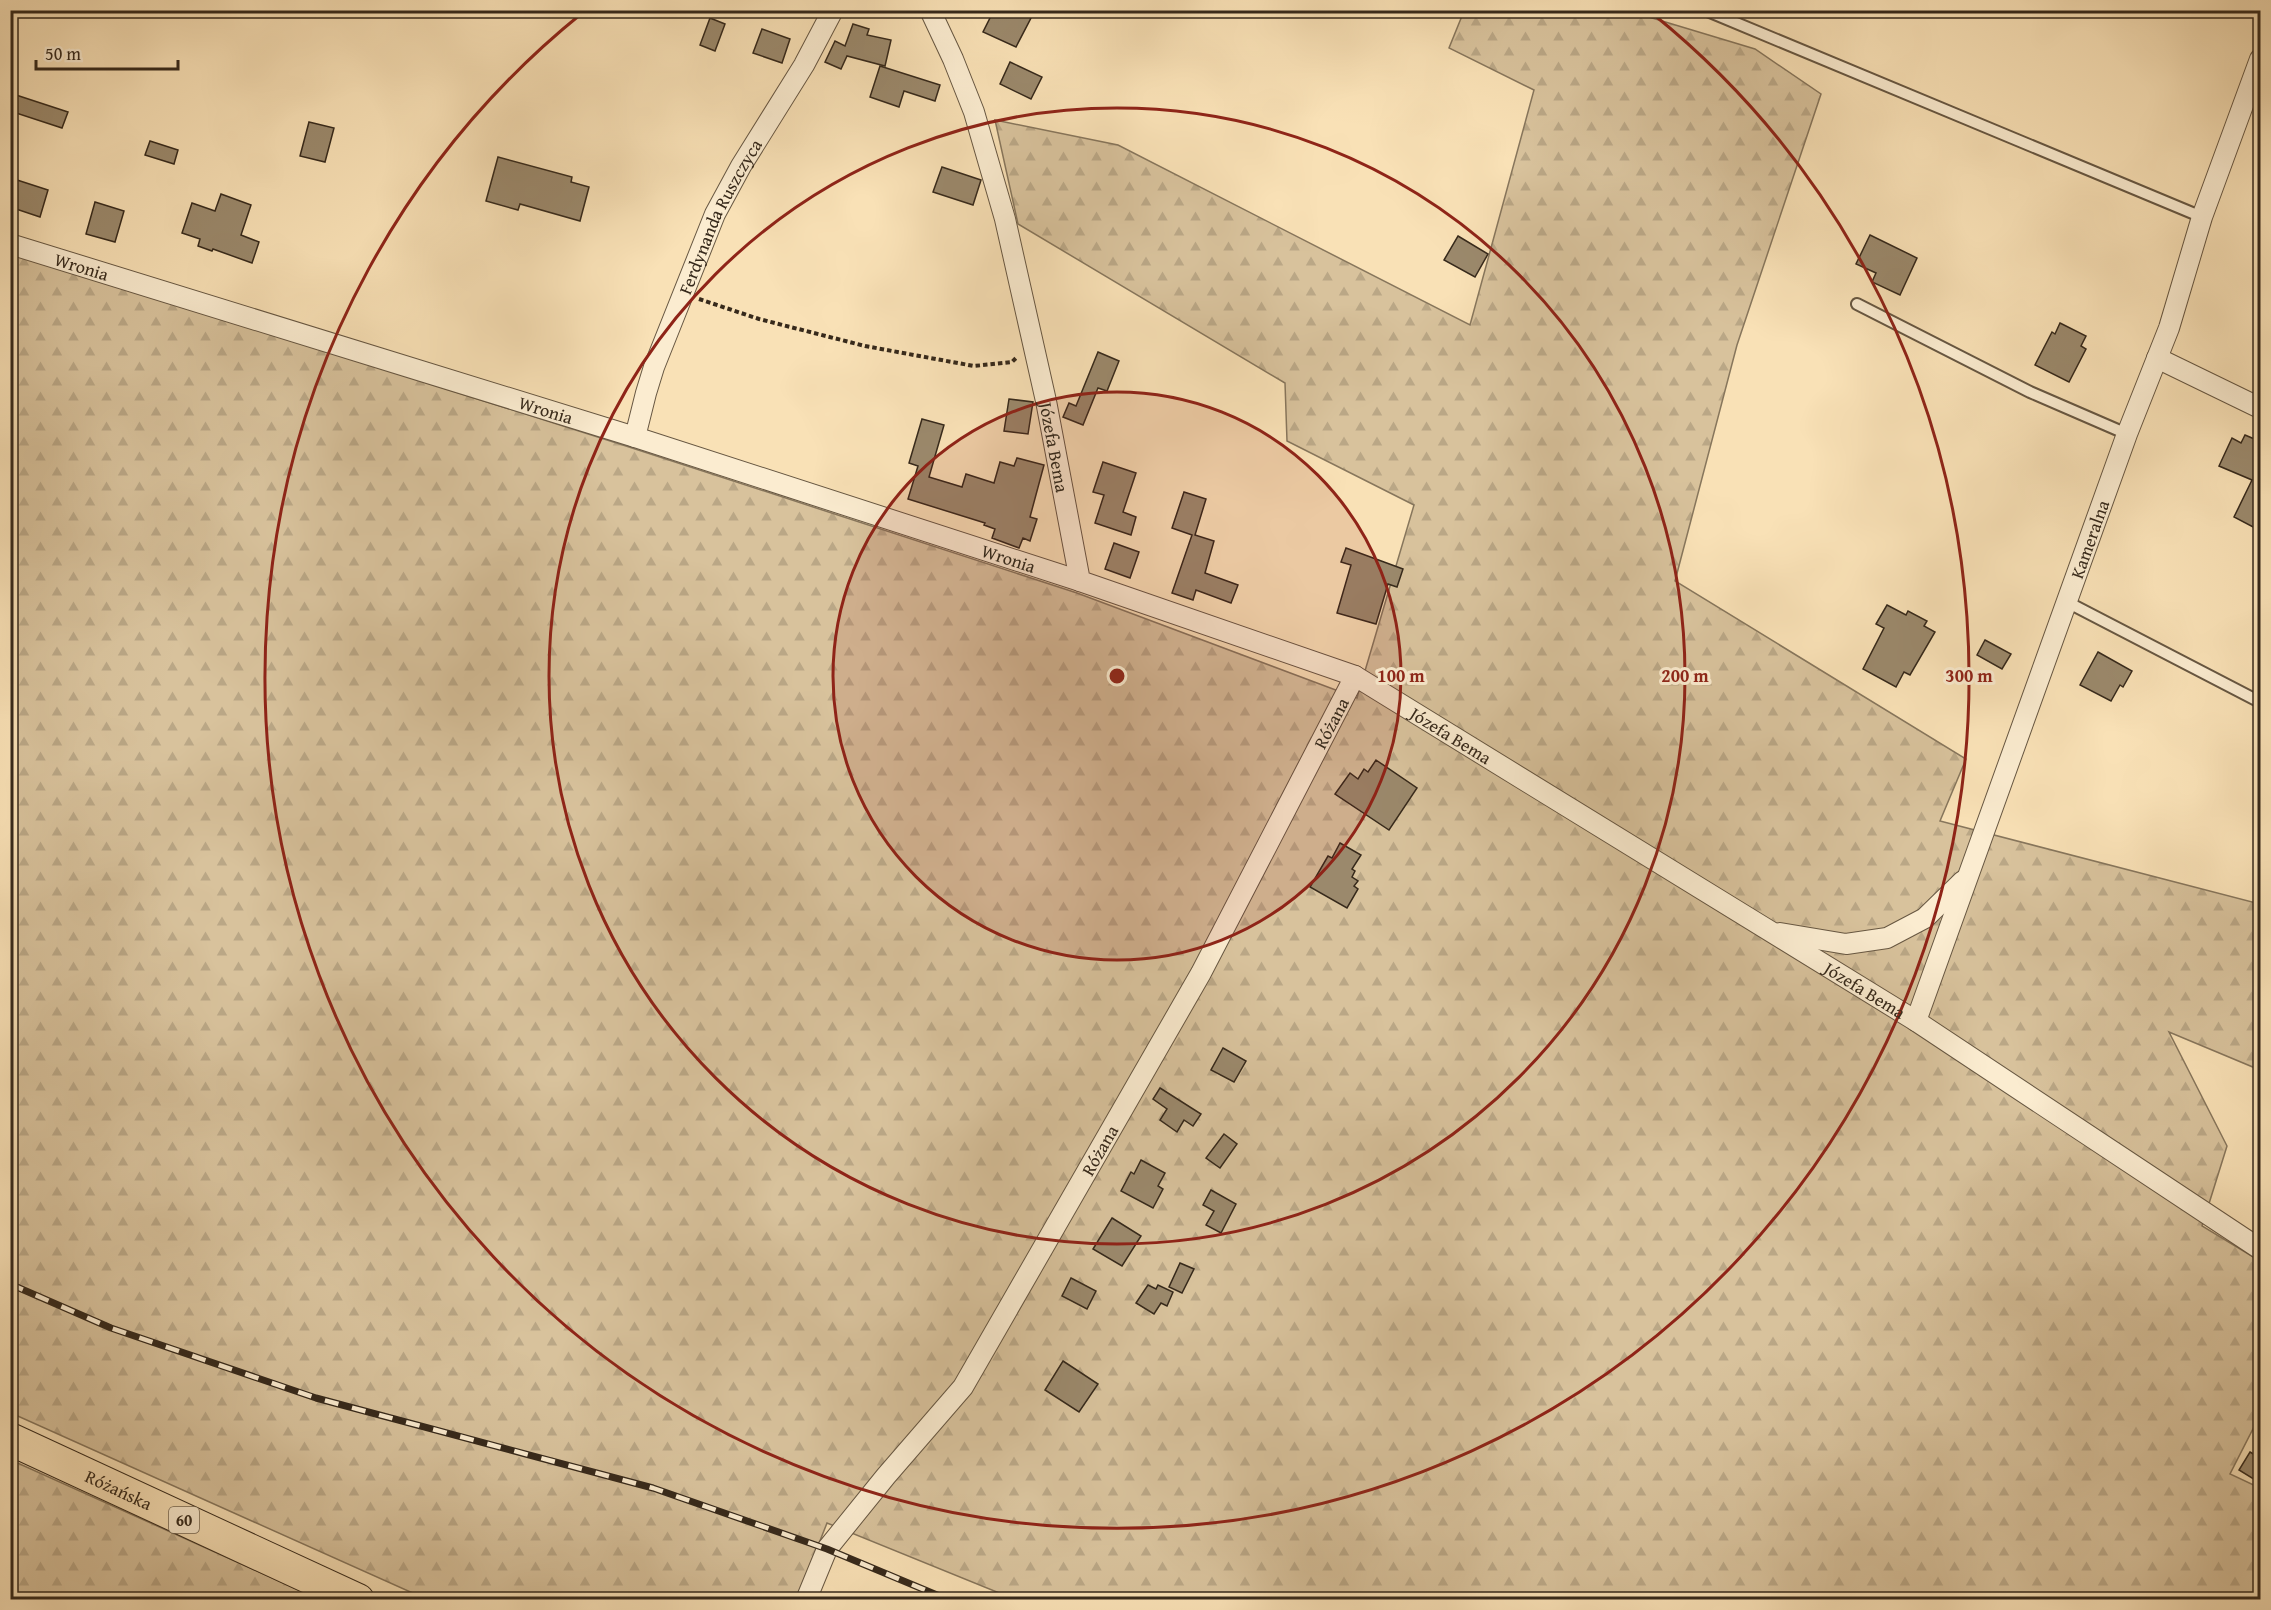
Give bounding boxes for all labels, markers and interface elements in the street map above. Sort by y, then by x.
scale bar [36,33,178,71]
text: 50 m [45,40,81,67]
street label: Ferdynanda Ruszczyca [671,133,769,298]
street label: Wronia [51,245,113,287]
street label: Wronia [516,388,577,431]
street label: Józefa Bema [1033,398,1077,495]
street label: Kameralna [2063,496,2116,582]
street label: Wronia [978,537,1040,579]
text: 100 m [1377,662,1425,689]
text: 200 m [1661,662,1709,689]
text: 300 m [1945,662,1993,689]
centre of rings [1107,666,1127,686]
street label: Różana [1306,692,1355,753]
street label: Józefa Bema [1403,699,1497,771]
street label: Józefa Bema [1817,953,1911,1025]
street label: Różana [1074,1119,1125,1180]
street label: Różańska [81,1462,157,1517]
road number: 60 [169,1507,199,1533]

